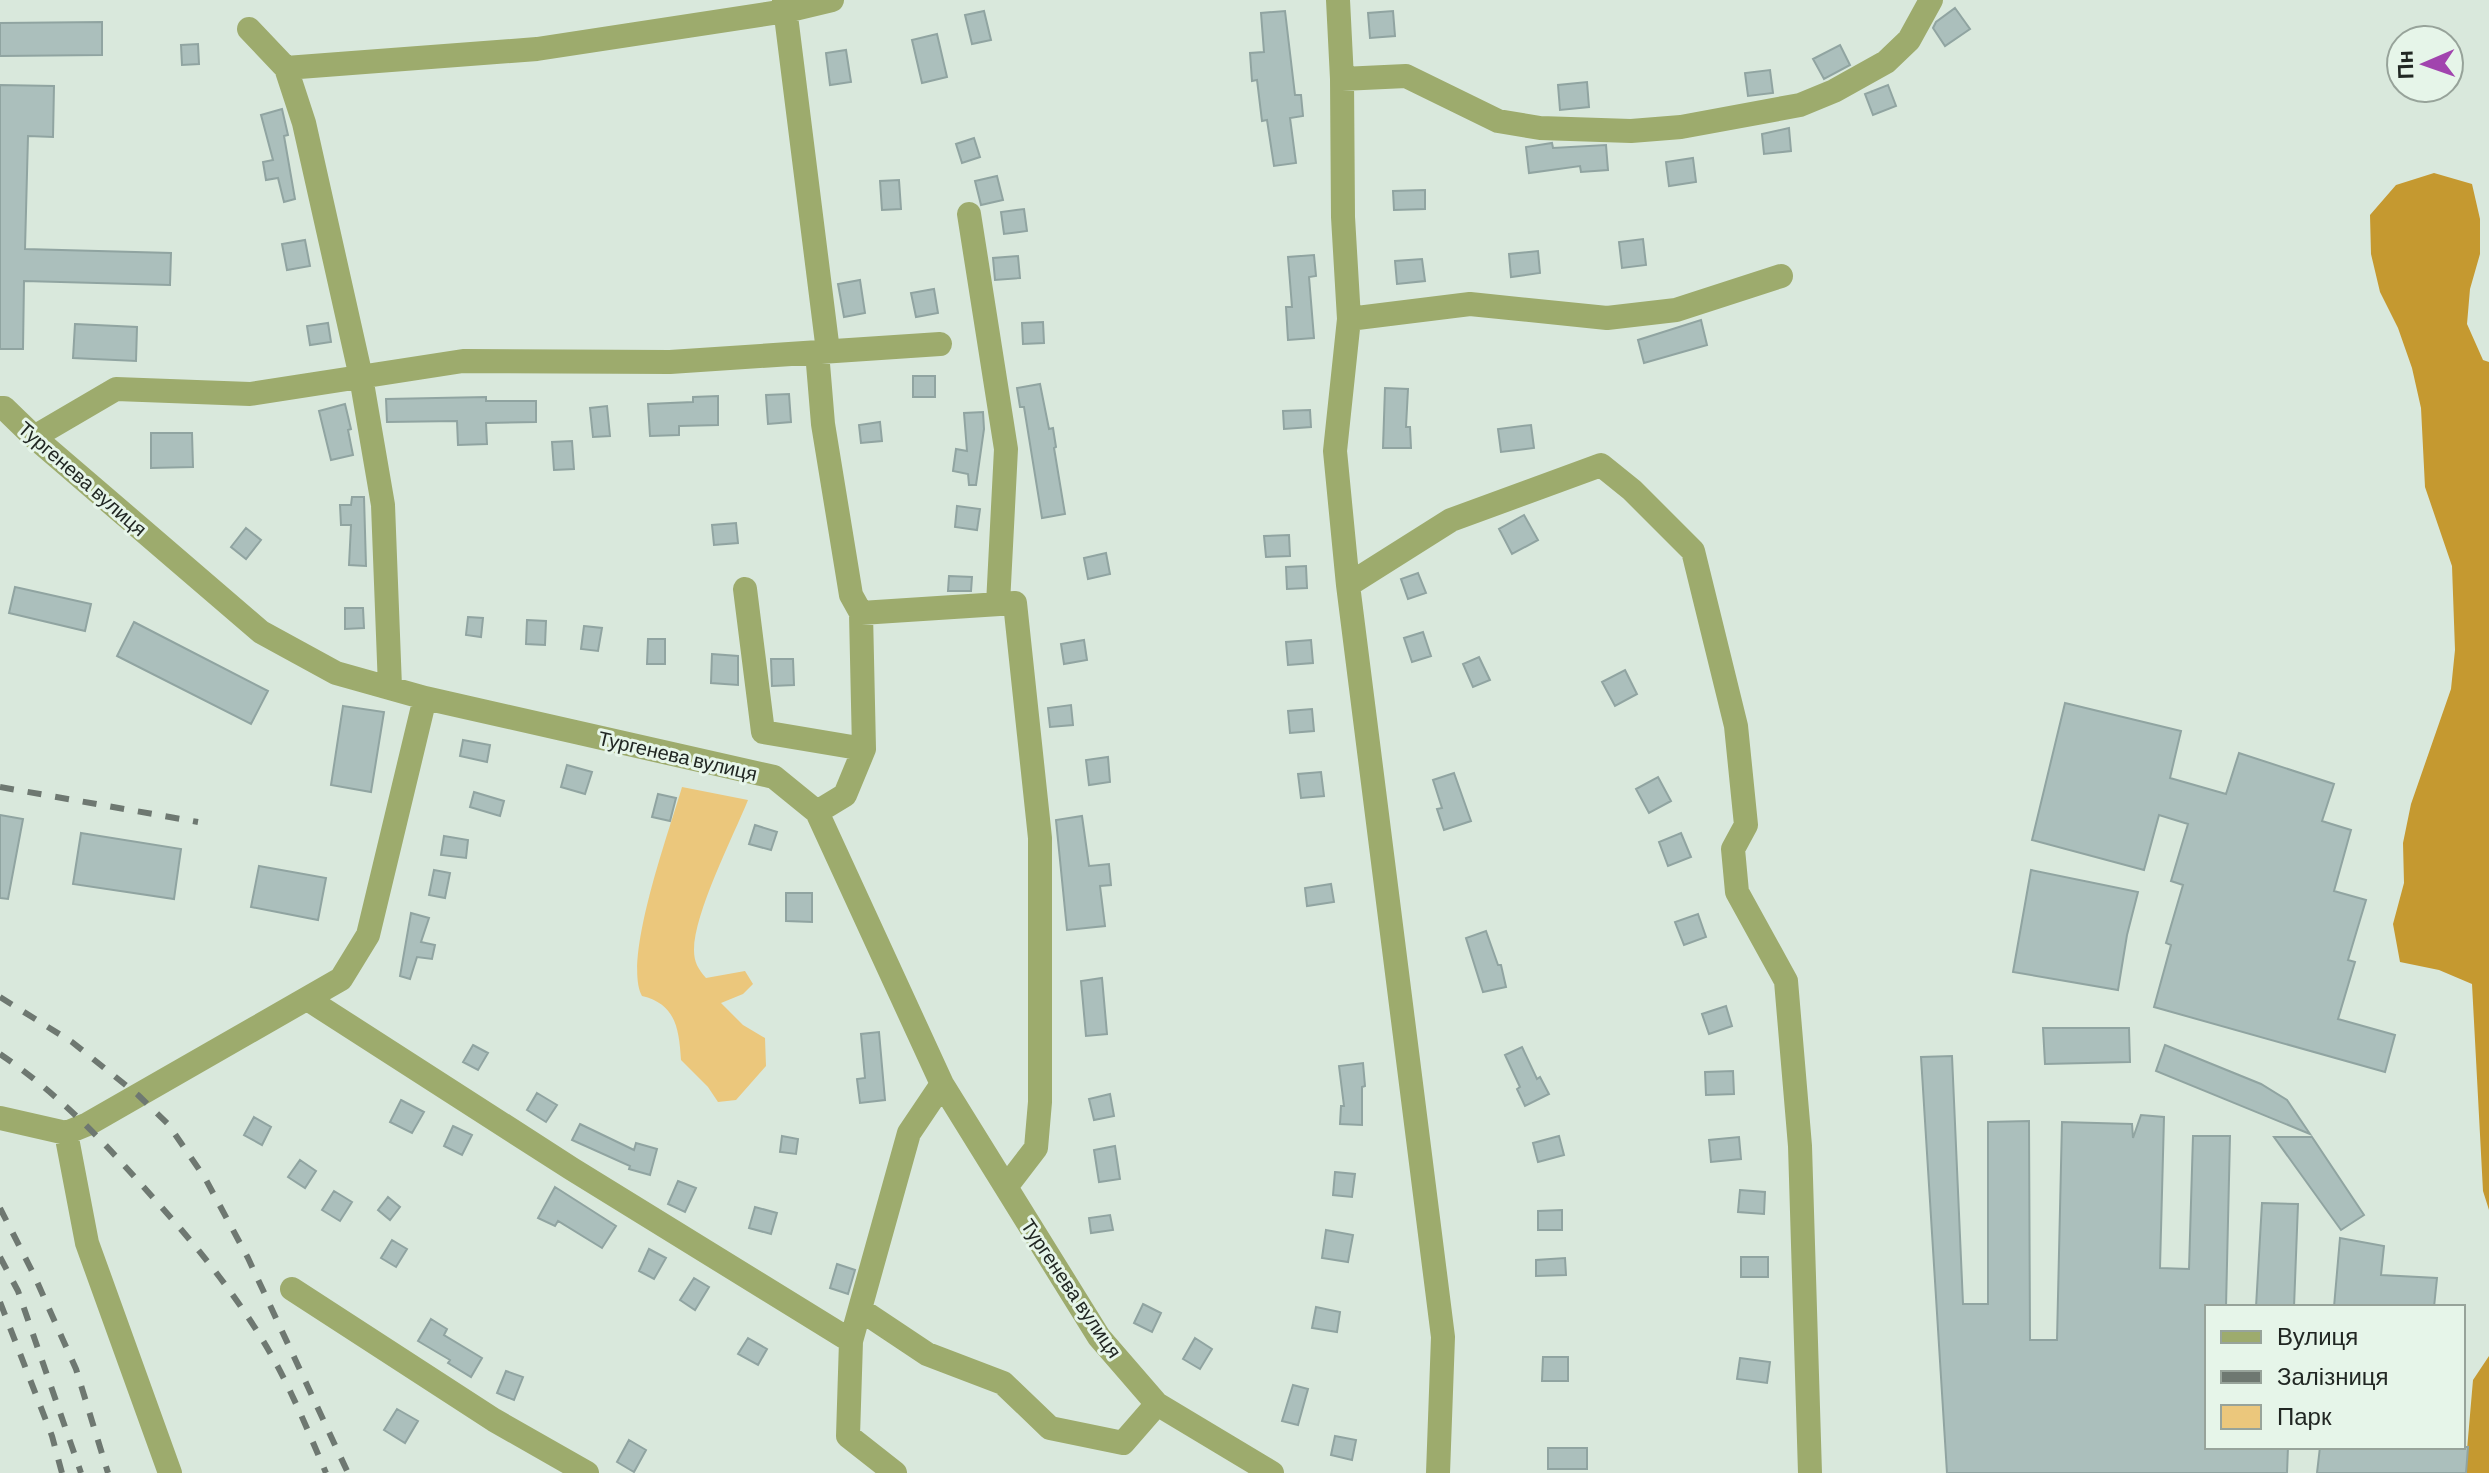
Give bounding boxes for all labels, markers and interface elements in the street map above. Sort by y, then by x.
north arrow [2385,24,2465,104]
text: Пн [2391,50,2418,80]
street label: Тургенева вулиця [14,416,152,540]
street label: Тургенева вулиця [596,725,760,785]
street label: Тургенева вулиця [1017,1214,1127,1362]
legend [2205,1305,2465,1449]
text: Вулиця [2277,1321,2358,1350]
text: Залізниця [2277,1361,2389,1390]
text: Парк [2277,1401,2332,1430]

